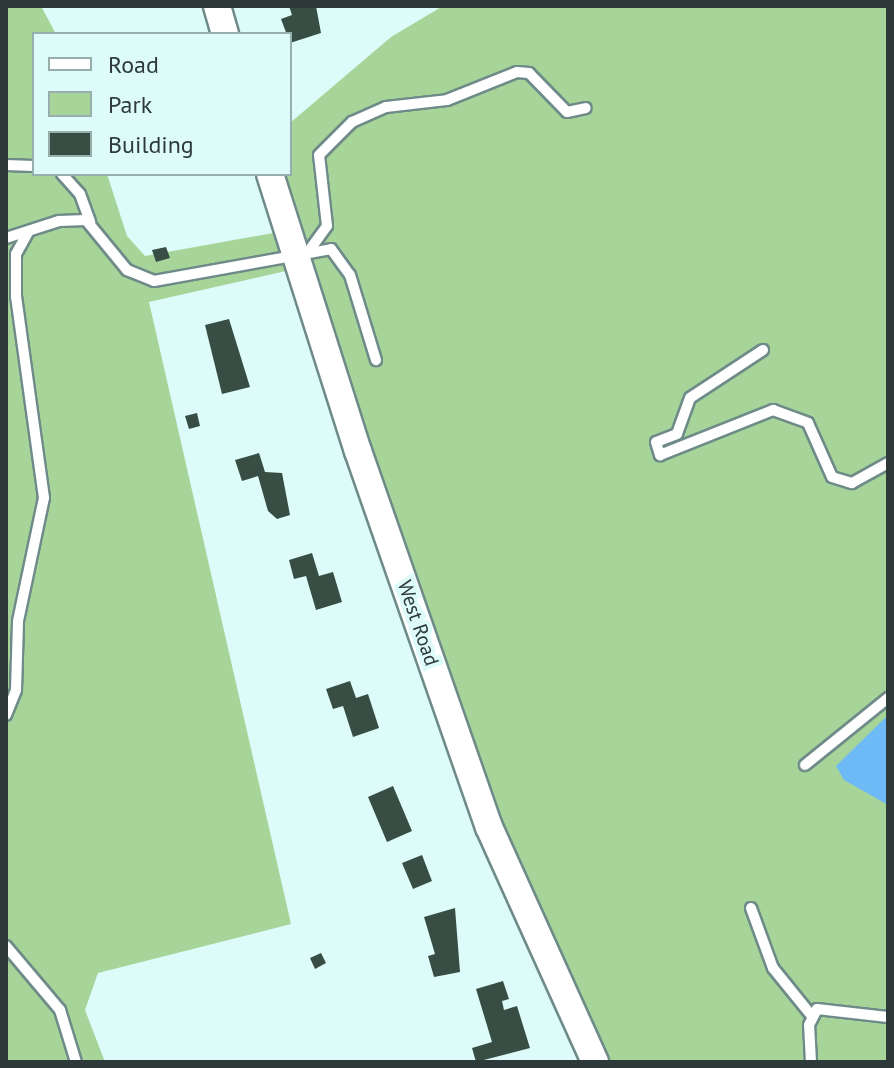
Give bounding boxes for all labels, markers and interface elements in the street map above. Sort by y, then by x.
legend [32,32,292,176]
text: Road [108,49,159,80]
text: Park [108,89,152,120]
text: Building [108,129,194,160]
street label: West Road [392,577,444,669]

